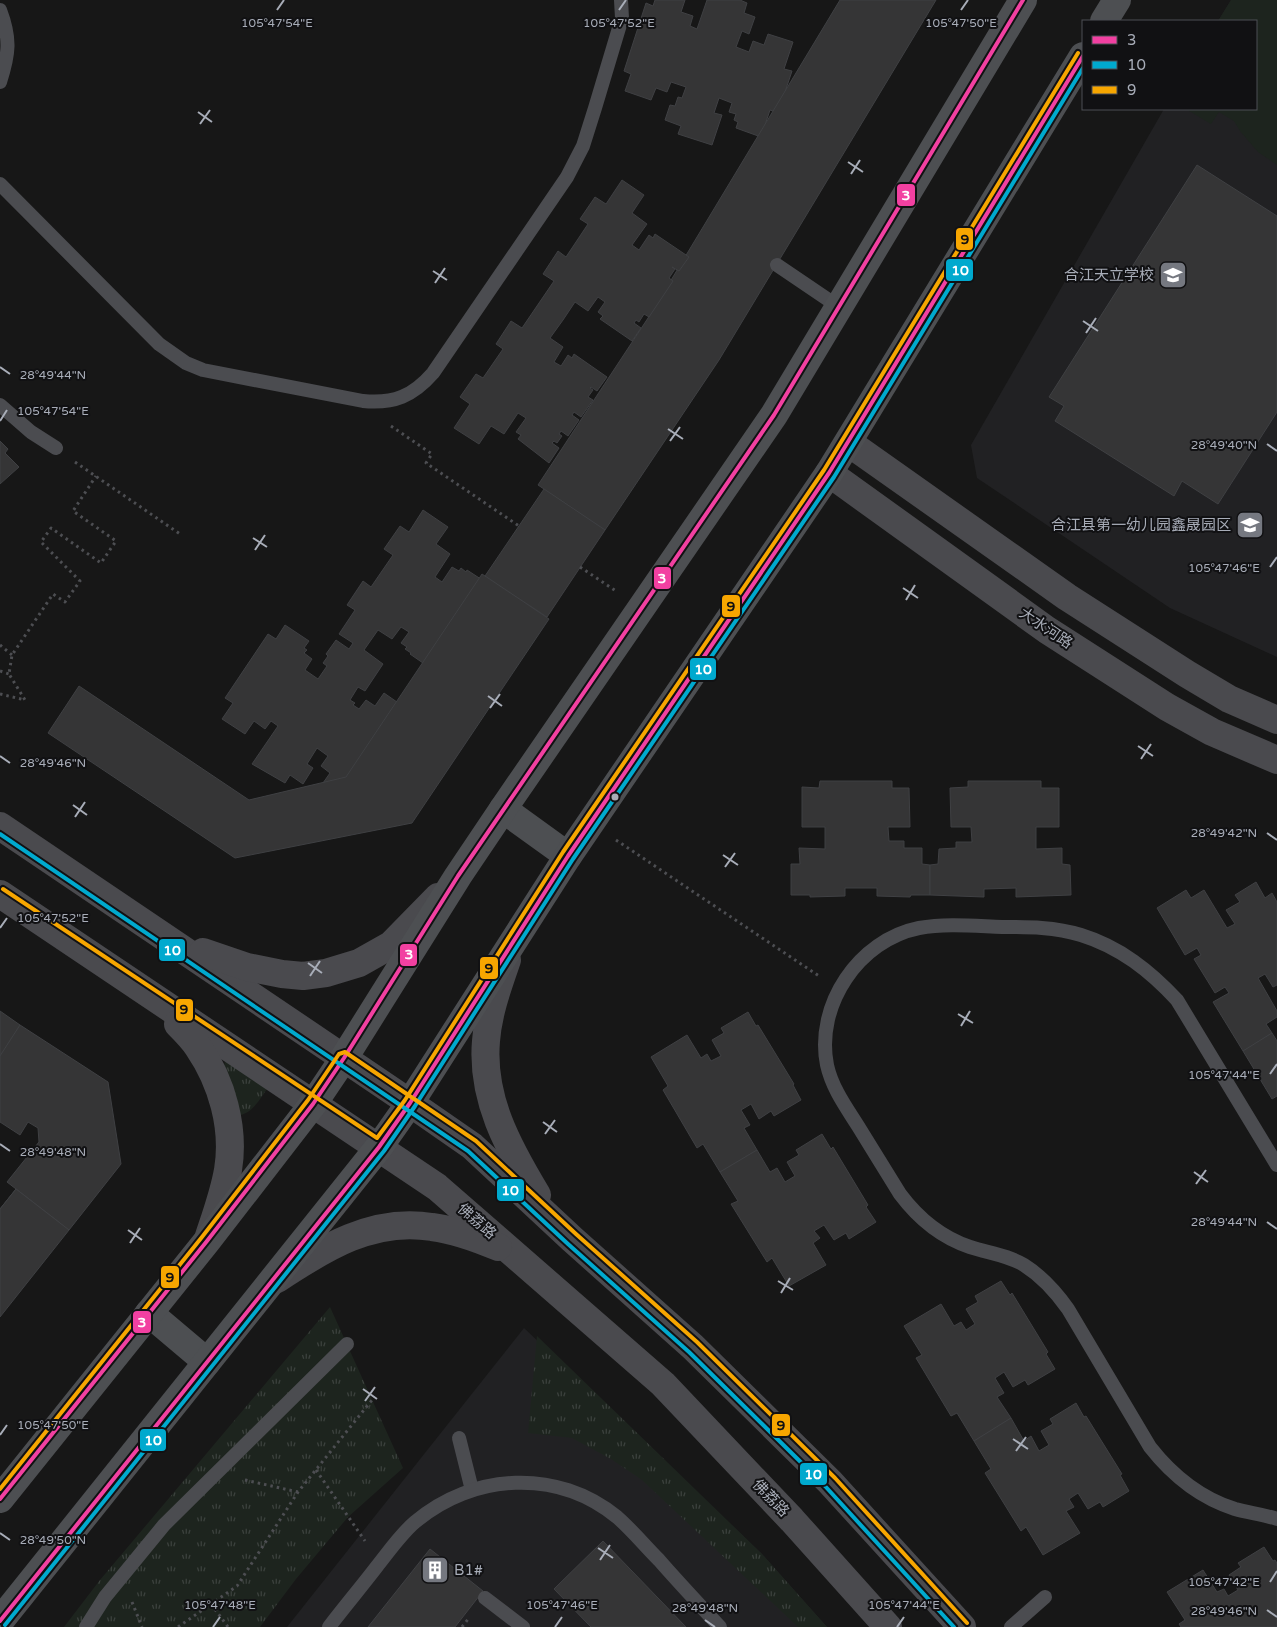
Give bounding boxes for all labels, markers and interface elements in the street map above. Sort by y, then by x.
text: 105°47'54"E [241,16,313,30]
text: 105°47'52"E [583,16,655,30]
text: 105°47'50"E [925,16,997,30]
legend [1082,20,1257,110]
text: 3 [1127,31,1136,49]
text: 10 [1127,56,1146,74]
text: 9 [1127,81,1136,99]
line badge: 3 [896,183,916,207]
text: 3 [902,187,911,204]
line badge: 9 [955,227,974,251]
text: 9 [961,231,970,248]
line badge: 10 [945,258,974,282]
school or university icon: 合江天立学校 [1158,260,1188,290]
text: 10 [951,262,969,279]
place label: 合江天立学校 [1064,266,1154,284]
text: 28°49'44"N [20,368,86,382]
text: 105°47'54"E [17,404,89,418]
text: 28°49'40"N [1191,438,1257,452]
school or university icon: 合江县第一幼儿园鑫晟园区 [1235,510,1265,540]
place label: 合江县第一幼儿园鑫晟园区 [1051,516,1231,534]
text: 105°47'46"E [1188,561,1260,575]
line badge: 3 [653,566,672,590]
text: 3 [658,570,667,587]
line badge: 9 [721,594,741,618]
text: 9 [727,598,736,615]
street label: 大水河路 [1016,604,1076,652]
line badge: 10 [689,657,717,681]
text: 10 [694,661,712,678]
text: 28°49'46"N [20,756,86,770]
unlabelled marker [610,792,620,802]
text: 28°49'42"N [1191,826,1257,840]
text: 105°47'52"E [17,911,89,925]
line badge: 10 [158,938,186,962]
text: 10 [163,942,181,959]
line badge: 3 [399,943,418,967]
text: 3 [405,946,414,963]
line badge: 9 [479,956,499,980]
text: 9 [485,960,494,977]
line badge: 9 [175,998,194,1022]
text: 9 [180,1001,189,1018]
text: 105°47'44"E [1188,1068,1260,1082]
text: 28°49'48"N [20,1145,86,1159]
line badge: 10 [496,1178,525,1202]
text: 10 [501,1182,519,1199]
street label: 佛荔路 [454,1199,500,1243]
text: 28°49'44"N [1191,1215,1257,1229]
line badge: 9 [160,1265,180,1289]
text: 9 [166,1269,175,1286]
line badge: 3 [132,1310,152,1334]
text: 3 [138,1314,147,1331]
line badge: 9 [771,1413,791,1437]
text: 9 [777,1417,786,1434]
text: 105°47'50"E [17,1418,89,1432]
line badge: 10 [139,1428,167,1452]
text: 10 [144,1432,162,1449]
line badge: 10 [799,1462,828,1486]
text: 10 [804,1466,822,1483]
street label: 佛荔路 [749,1476,793,1520]
text: 28°49'50"N [20,1533,86,1547]
building icon: B1# [420,1555,450,1585]
place label: B1# [454,1561,483,1579]
text: 105°47'42"E [1188,1575,1260,1589]
text: 105°47'48"E [184,1598,256,1612]
text: 105°47'46"E [526,1598,598,1612]
text: 105°47'44"E [868,1598,940,1612]
text: 28°49'48"N [672,1601,738,1615]
text: 28°49'46"N [1191,1604,1257,1618]

